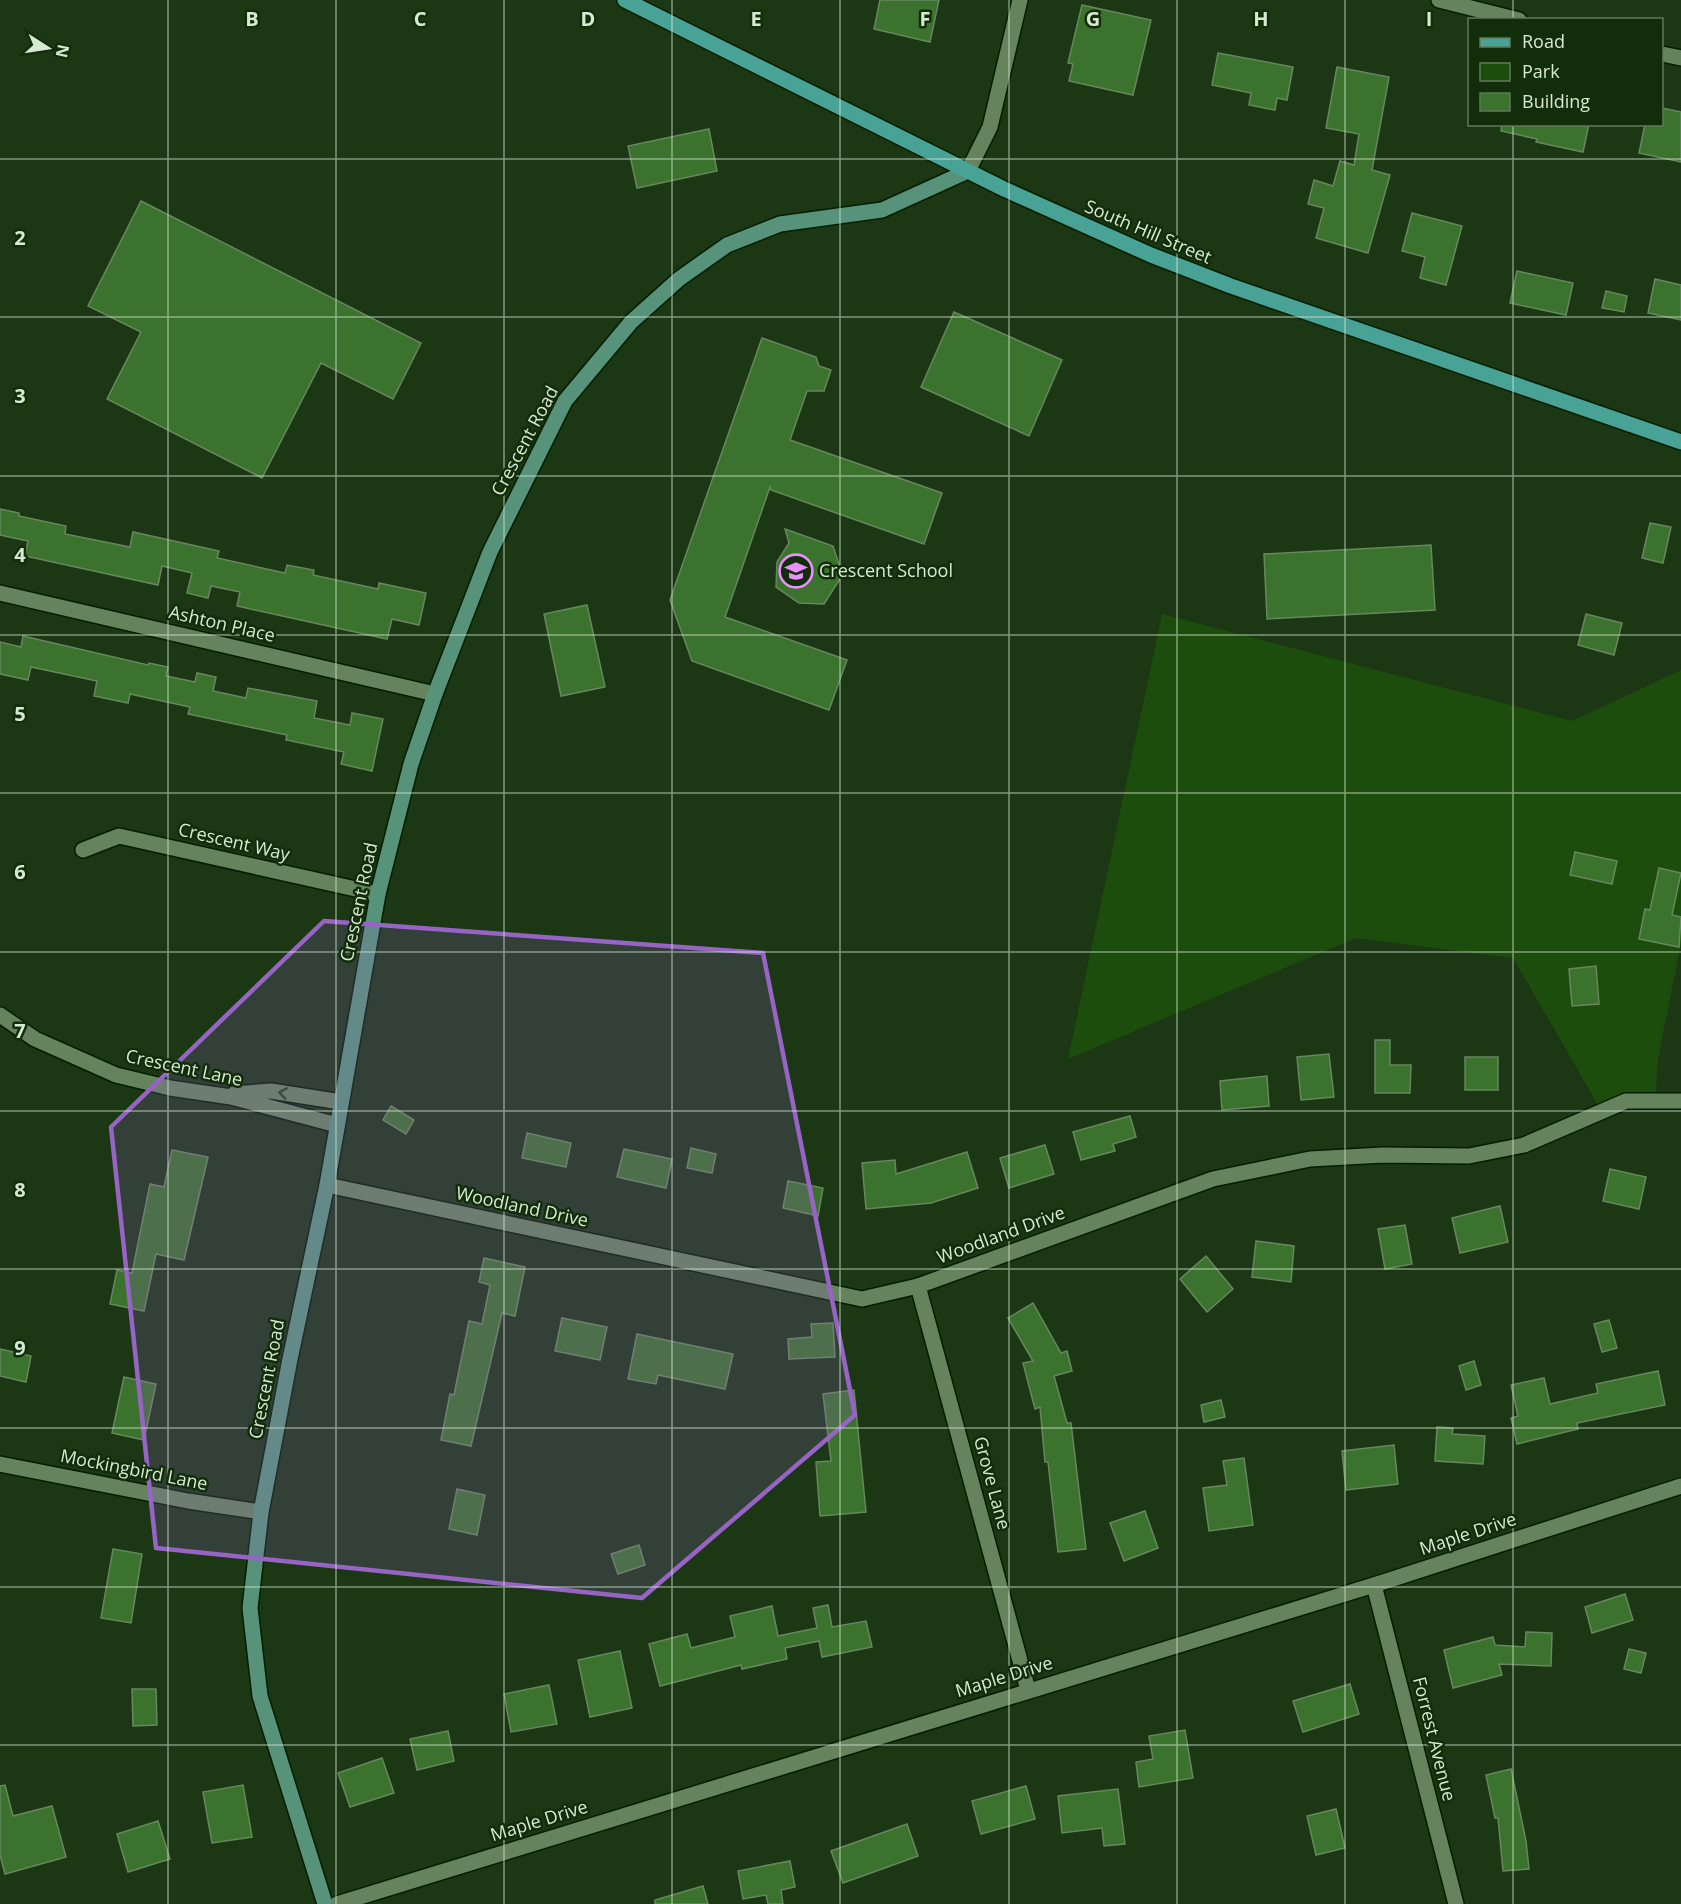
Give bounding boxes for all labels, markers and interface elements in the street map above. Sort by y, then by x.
text: B [245,5,259,32]
text: C [414,5,427,32]
text: D [581,5,595,32]
text: E [750,5,762,32]
text: F [920,5,930,32]
text: G [1086,5,1100,32]
text: H [1253,5,1269,32]
text: I [1426,5,1432,32]
north arrow [18,18,78,78]
legend [1468,18,1663,126]
text: Road [1522,29,1565,53]
text: N [51,42,75,60]
text: Park [1522,59,1560,83]
text: Building [1522,89,1590,113]
street label: South Hill Street [1081,194,1216,269]
text: 2 [14,224,26,251]
street label: Crescent Road [485,381,563,500]
text: 3 [14,382,26,409]
text: 4 [14,541,26,568]
school or university icon: Crescent School [778,553,814,589]
place label: Crescent School [819,558,953,582]
street label: Ashton Place [167,599,278,647]
text: 5 [14,700,26,727]
street label: Crescent Way [176,817,293,866]
street label: Crescent Road [334,840,382,964]
text: 6 [14,858,26,885]
text: 7 [14,1017,26,1044]
street label: Crescent Lane [124,1043,245,1091]
one-way arrow [279,1087,288,1099]
text: 8 [14,1176,26,1203]
street label: Woodland Drive [454,1180,591,1232]
street label: Woodland Drive [933,1200,1068,1268]
street label: Crescent Road [243,1317,289,1441]
text: 9 [14,1334,26,1361]
street label: Grove Lane [969,1433,1017,1532]
street label: Mockingbird Lane [58,1443,210,1495]
street label: Maple Drive [1416,1506,1519,1560]
street label: Maple Drive [952,1650,1055,1702]
street label: Forrest Avenue [1408,1674,1462,1803]
street label: Maple Drive [487,1794,590,1846]

